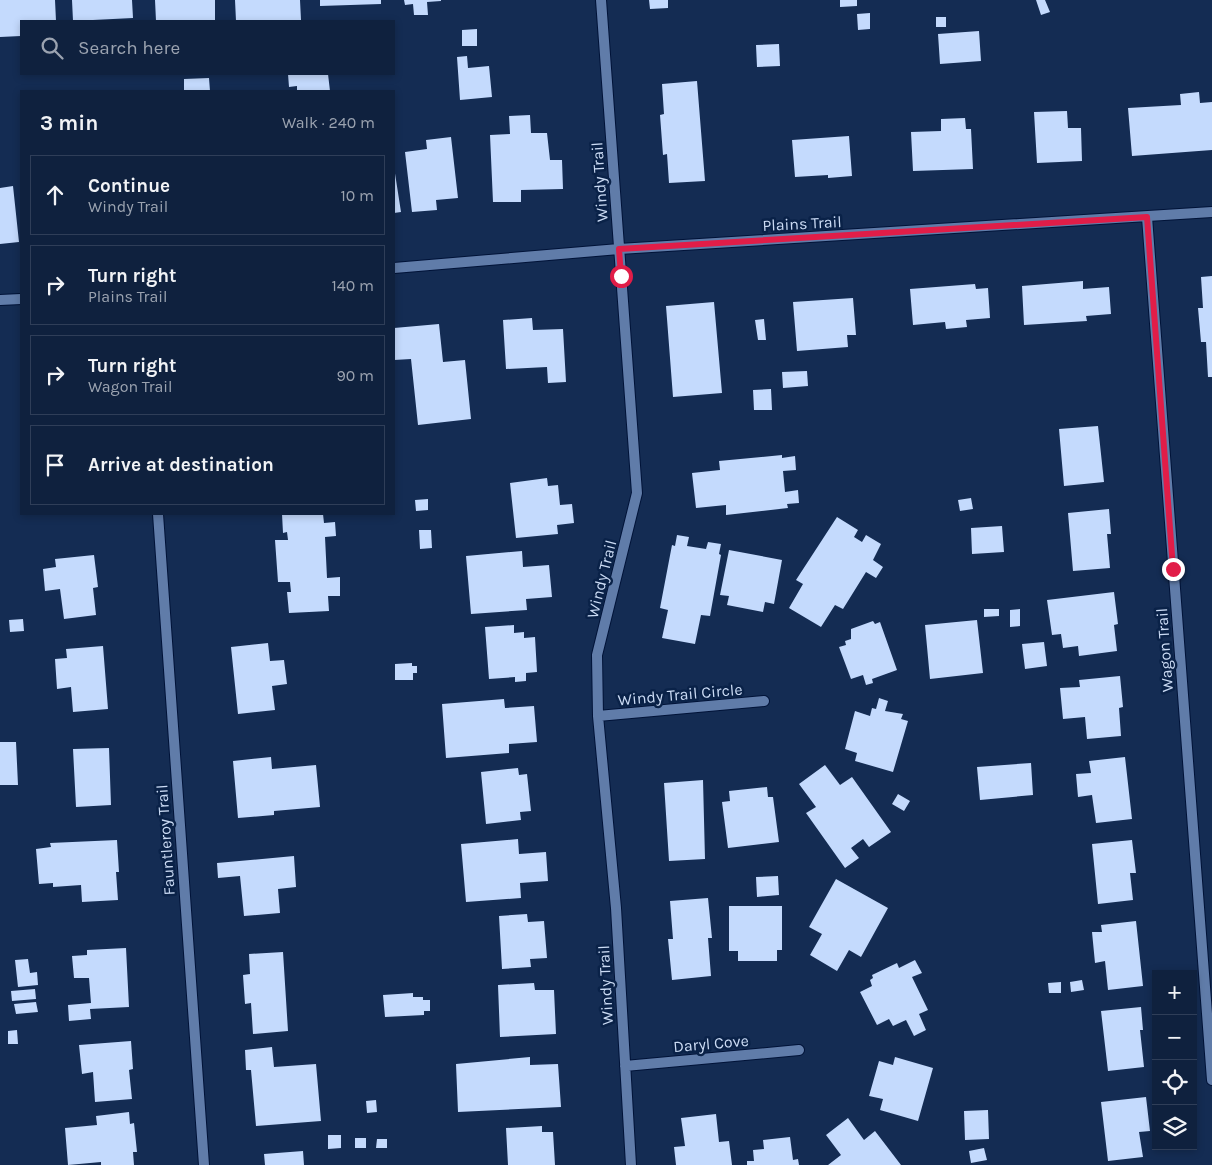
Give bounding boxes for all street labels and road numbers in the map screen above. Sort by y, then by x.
street label: Windy Trail [587,141,612,223]
street label: Plains Trail [762,212,842,235]
street label: Windy Trail [583,538,620,620]
street label: Wagon Trail [1152,607,1177,693]
street label: Windy Trail Circle [617,680,743,709]
street label: Fauntleroy Trail [152,784,179,896]
street label: Windy Trail [594,944,617,1025]
street label: Daryl Cove [673,1031,750,1056]

